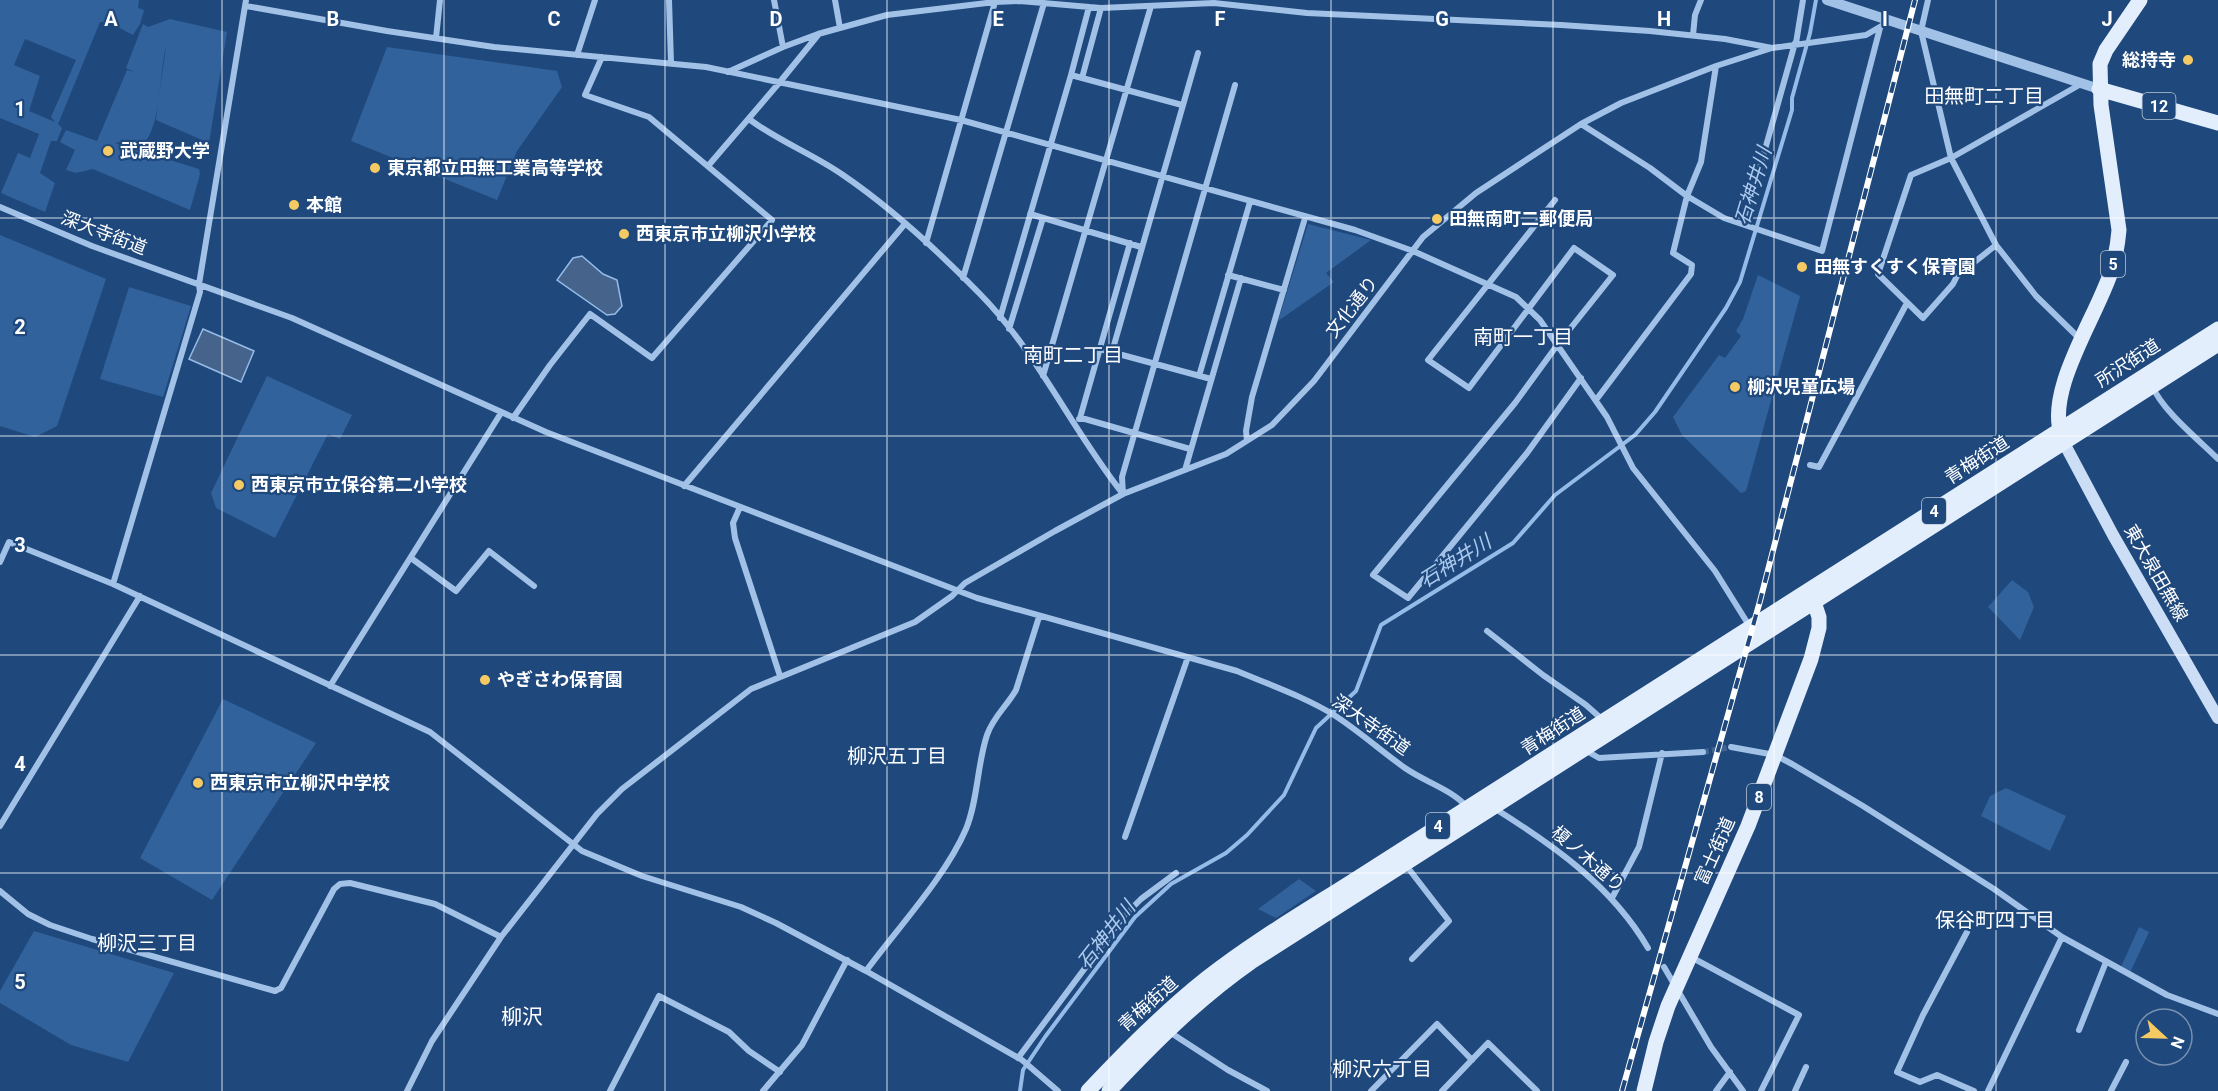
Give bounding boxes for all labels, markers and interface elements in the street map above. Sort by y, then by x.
text: A [104,7,118,31]
text: B [327,7,339,31]
text: C [547,7,561,31]
text: D [770,7,783,31]
text: E [992,7,1004,31]
text: F [1215,7,1226,31]
text: G [1435,7,1449,31]
text: H [1657,7,1671,31]
text: I [1882,7,1888,31]
text: J [2101,7,2113,31]
place label: 総持寺 [2122,49,2176,70]
marker: 総持寺 [2181,53,2195,67]
district label: 田無町二丁目 [1924,84,2044,108]
road number: 12 [2142,93,2176,119]
text: 1 [14,97,26,121]
place label: 武蔵野大学 [120,140,210,161]
water label: 石神井川 [1730,142,1777,228]
marker: 武蔵野大学 [101,144,115,158]
place label: 東京都立田無工業高等学校 [387,157,603,178]
marker: 東京都立田無工業高等学校 [368,161,382,175]
place label: 本館 [306,194,342,215]
marker: 本館 [287,198,301,212]
street label: 深大寺街道 [58,207,150,258]
place label: 田無南町二郵便局 [1449,208,1593,229]
marker: 田無南町二郵便局 [1430,212,1444,226]
place label: 西東京市立柳沢小学校 [636,223,816,244]
marker: 西東京市立柳沢小学校 [617,227,631,241]
road number: 5 [2101,251,2125,277]
place label: 田無すくすく保育園 [1814,256,1976,277]
marker: 田無すくすく保育園 [1795,260,1809,274]
street label: 文化通り [1321,272,1382,342]
text: 2 [14,315,26,339]
district label: 南町一丁目 [1473,325,1573,349]
street label: 所沢街道 [2092,334,2164,391]
district label: 南町二丁目 [1023,343,1123,367]
place label: 柳沢児童広場 [1747,376,1855,397]
marker: 柳沢児童広場 [1728,380,1742,394]
street label: 青梅街道 [1941,431,2013,488]
place label: 西東京市立保谷第二小学校 [251,474,467,495]
marker: 西東京市立保谷第二小学校 [232,478,246,492]
road number: 4 [1922,498,1946,524]
street label: 東大泉田無線 [2120,521,2193,625]
water label: 石神井川 [1415,529,1497,592]
text: 3 [14,533,26,557]
place label: やぎさわ保育園 [497,669,623,690]
marker: やぎさわ保育園 [478,673,492,687]
street label: 深大寺街道 [1328,690,1414,759]
street label: 青梅街道 [1517,702,1589,759]
district label: 柳沢五丁目 [847,744,947,768]
text: 4 [14,752,26,776]
place label: 西東京市立柳沢中学校 [210,772,390,793]
marker: 西東京市立柳沢中学校 [191,776,205,790]
road number: 8 [1747,784,1771,810]
road number: 4 [1426,813,1450,839]
street label: 富士街道 [1690,814,1739,888]
street label: 榎ノ木通り [1547,821,1629,896]
water label: 石神井川 [1072,895,1141,974]
district label: 保谷町四丁目 [1935,908,2055,932]
district label: 柳沢三丁目 [97,931,197,955]
text: 5 [14,970,26,994]
street label: 青梅街道 [1114,972,1181,1036]
district label: 柳沢 [501,1005,543,1029]
north arrow [2134,1007,2194,1067]
text: N [2167,1034,2188,1051]
district label: 柳沢六丁目 [1332,1057,1432,1081]

